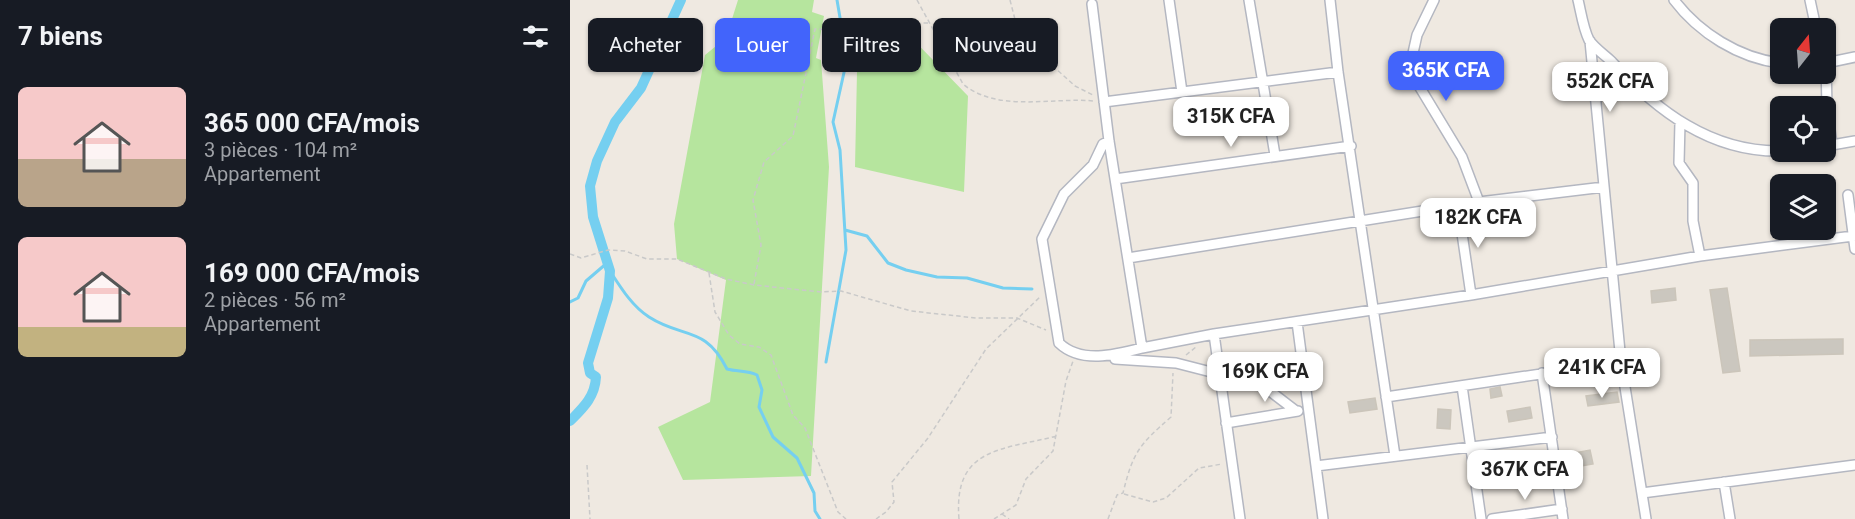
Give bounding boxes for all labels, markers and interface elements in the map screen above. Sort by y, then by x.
chip: Acheter [588,18,703,72]
chip: Louer [715,18,810,72]
chip: Filtres [822,18,921,72]
chip: Nouveau [933,18,1058,72]
north arrow [1770,18,1836,84]
map controls [1770,18,1836,240]
icon: filters [519,20,552,53]
text: 7 biens [18,21,103,51]
pin: 365K CFA [1384,51,1508,102]
text: 365K CFA [1402,58,1490,82]
pin: 552K CFA [1548,62,1672,113]
text: 552K CFA [1566,69,1654,93]
button: locate [1770,96,1836,162]
pin: 315K CFA [1169,97,1293,148]
text: 315K CFA [1187,104,1275,128]
text: 365 000 CFA/mois [204,108,420,138]
icon: home [66,111,138,183]
text: 3 pièces · 104 m² [204,138,357,162]
text: Appartement [204,162,321,186]
button: layers [1770,174,1836,240]
pin: 182K CFA [1416,198,1540,249]
text: 182K CFA [1434,205,1522,229]
text: 169 000 CFA/mois [204,258,420,288]
icon: home [66,261,138,333]
text: 2 pièces · 56 m² [204,288,346,312]
text: Appartement [204,312,321,336]
pin: 241K CFA [1540,348,1664,399]
pin: 169K CFA [1203,352,1327,403]
text: 241K CFA [1558,355,1646,379]
text: 169K CFA [1221,359,1309,383]
pin: 367K CFA [1463,450,1587,501]
text: 367K CFA [1481,457,1569,481]

